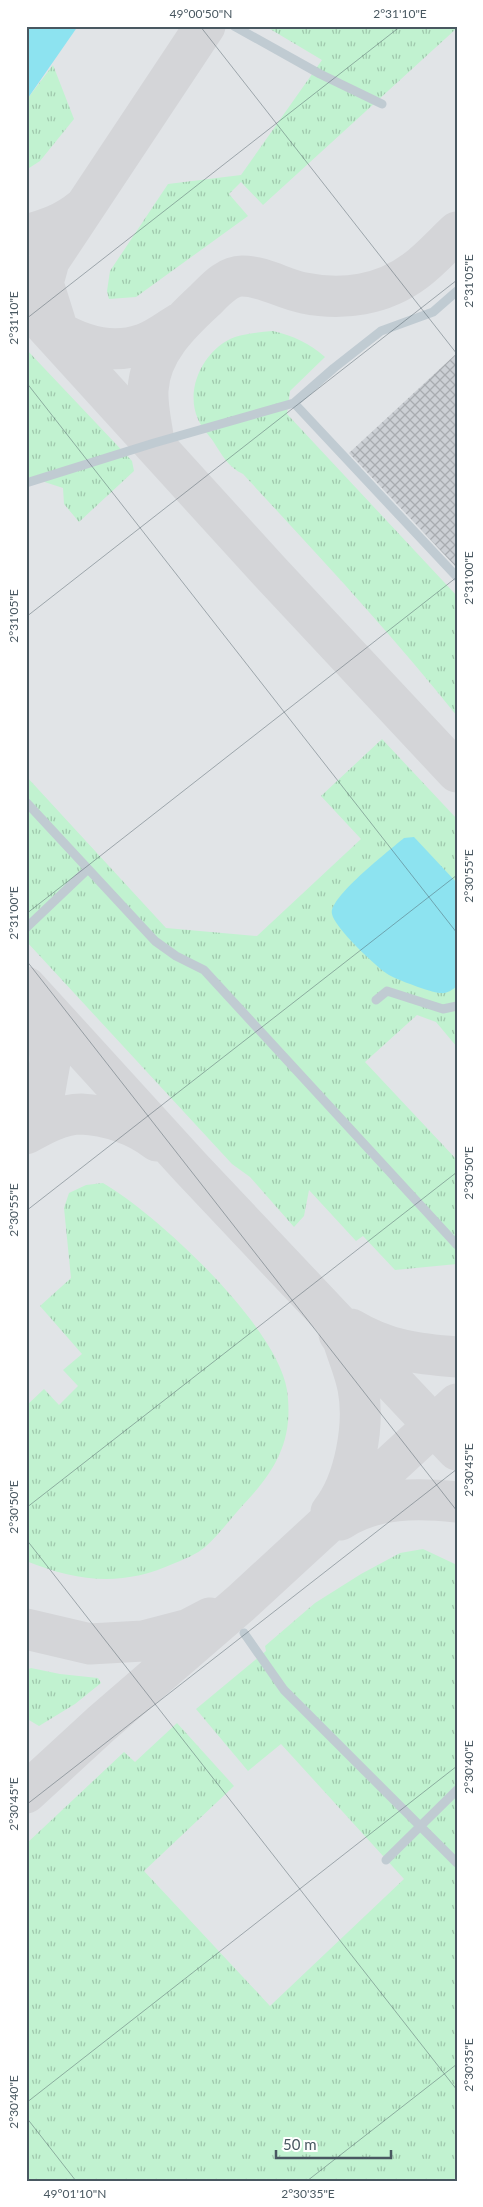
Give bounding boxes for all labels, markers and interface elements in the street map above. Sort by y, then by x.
text: 49°00'50"N [170,6,232,21]
text: 2°31'10"E [373,6,427,21]
text: 2°31'05"E [461,254,476,308]
text: 2°31'10"E [6,291,21,345]
text: 2°31'00"E [461,551,476,605]
text: 2°31'05"E [6,589,21,643]
text: 2°30'55"E [461,849,476,903]
text: 2°31'00"E [6,886,21,940]
text: 2°30'50"E [461,1146,476,1200]
text: 2°30'55"E [6,1183,21,1237]
text: 2°30'45"E [461,1443,476,1497]
text: 2°30'50"E [6,1480,21,1534]
text: 2°30'40"E [461,1740,476,1794]
text: 2°30'45"E [6,1777,21,1831]
text: 2°30'35"E [461,2038,476,2092]
text: 2°30'40"E [6,2075,21,2129]
scale bar [276,2127,390,2159]
text: 50 m [283,2135,317,2153]
text: 49°01'10"N [44,2186,106,2201]
text: 2°30'35"E [281,2186,335,2201]

